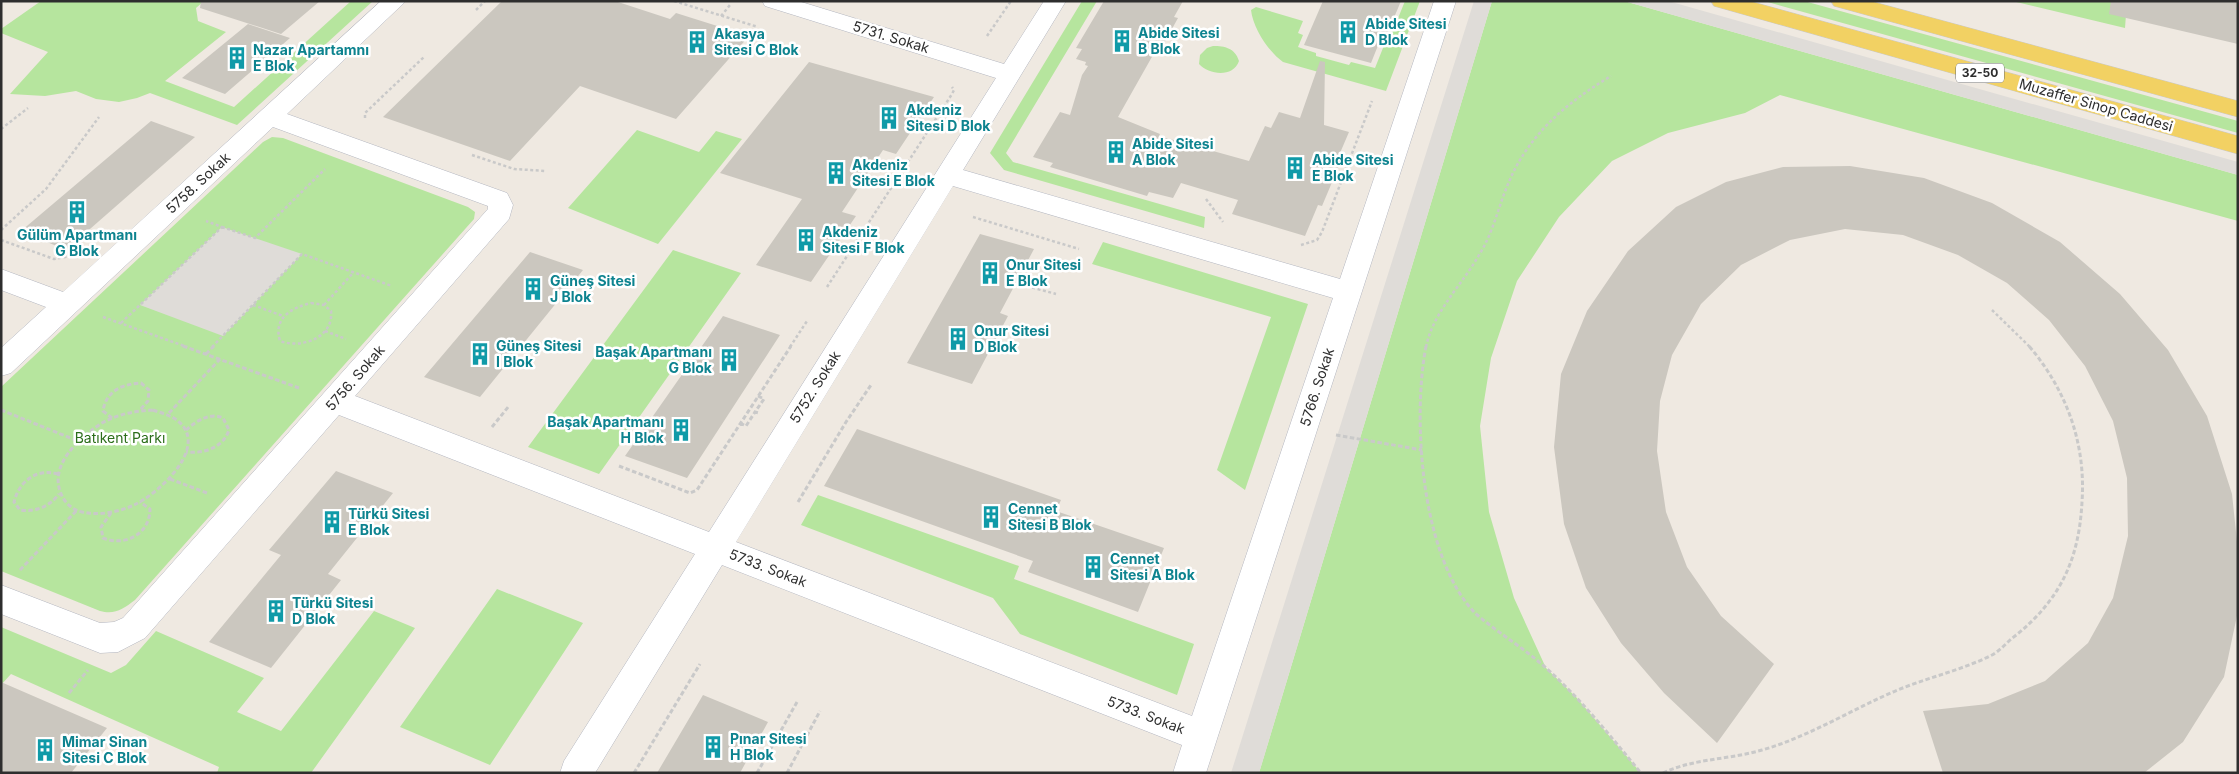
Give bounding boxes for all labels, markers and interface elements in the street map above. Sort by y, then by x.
place label: Abide Sitesi D Blok [1365,15,1447,48]
street label: 5731. Sokak [851,17,932,56]
building icon: Abide Sitesi D Blok [1335,19,1361,45]
place label: Abide Sitesi B Blok [1138,24,1220,57]
place label: Akasya Sitesi C Blok [714,25,800,58]
building icon: Abide Sitesi B Blok [1109,28,1135,54]
building icon: Akasya Sitesi C Blok [684,29,710,55]
place label: Nazar Apartamnı E Blok [253,41,369,74]
building icon: Nazar Apartamnı E Blok [224,45,250,71]
road number: 32-50 [1956,64,2004,82]
street label: Muzaffer Sinop Caddesi [2017,74,2175,135]
place label: Akdeniz Sitesi D Blok [906,101,991,134]
building icon: Akdeniz Sitesi D Blok [876,105,902,131]
place label: Abide Sitesi A Blok [1132,135,1214,168]
building icon: Abide Sitesi A Blok [1103,139,1129,165]
street label: 5758. Sokak [162,148,234,217]
place label: Abide Sitesi E Blok [1312,151,1394,184]
building icon: Abide Sitesi E Blok [1282,155,1308,181]
place label: Akdeniz Sitesi E Blok [852,156,936,189]
building icon: Akdeniz Sitesi E Blok [823,160,849,186]
building icon: Gülüm Apartmanı G Blok [64,199,90,225]
place label: Akdeniz Sitesi F Blok [822,223,905,256]
place label: Gülüm Apartmanı G Blok [17,226,137,259]
building icon: Akdeniz Sitesi F Blok [793,227,819,253]
place label: Onur Sitesi E Blok [1006,256,1081,289]
building icon: Onur Sitesi E Blok [977,260,1003,286]
place label: Güneş Sitesi J Blok [550,272,636,305]
building icon: Güneş Sitesi J Blok [520,276,546,302]
place label: Onur Sitesi D Blok [974,322,1049,355]
building icon: Onur Sitesi D Blok [945,326,971,352]
place label: Güneş Sitesi I Blok [496,337,582,370]
street label: 5756. Sokak [321,341,388,414]
building icon: Güneş Sitesi I Blok [467,341,493,367]
place label: Başak Apartmanı G Blok [595,343,713,376]
street label: 5766. Sokak [1296,345,1337,428]
building icon: Başak Apartmanı G Blok [716,347,742,373]
street label: 5752. Sokak [786,347,844,426]
place label: Başak Apartmanı H Blok [547,413,665,446]
building icon: Başak Apartmanı H Blok [668,417,694,443]
park label: Batıkent Parkı [75,429,165,446]
place label: Cennet Sitesi B Blok [1008,500,1092,533]
building icon: Cennet Sitesi B Blok [978,504,1004,530]
place label: Türkü Sitesi E Blok [348,505,430,538]
building icon: Türkü Sitesi E Blok [319,509,345,535]
street label: 5733. Sokak [727,545,810,590]
place label: Cennet Sitesi A Blok [1110,550,1196,583]
building icon: Cennet Sitesi A Blok [1080,554,1106,580]
place label: Türkü Sitesi D Blok [292,594,374,627]
building icon: Türkü Sitesi D Blok [263,598,289,624]
street label: 5733. Sokak [1105,692,1188,737]
place label: Pınar Sitesi H Blok [730,730,807,763]
place label: Mimar Sinan Sitesi C Blok [62,733,148,766]
building icon: Pınar Sitesi H Blok [700,734,726,760]
building icon: Mimar Sinan Sitesi C Blok [32,737,58,763]

